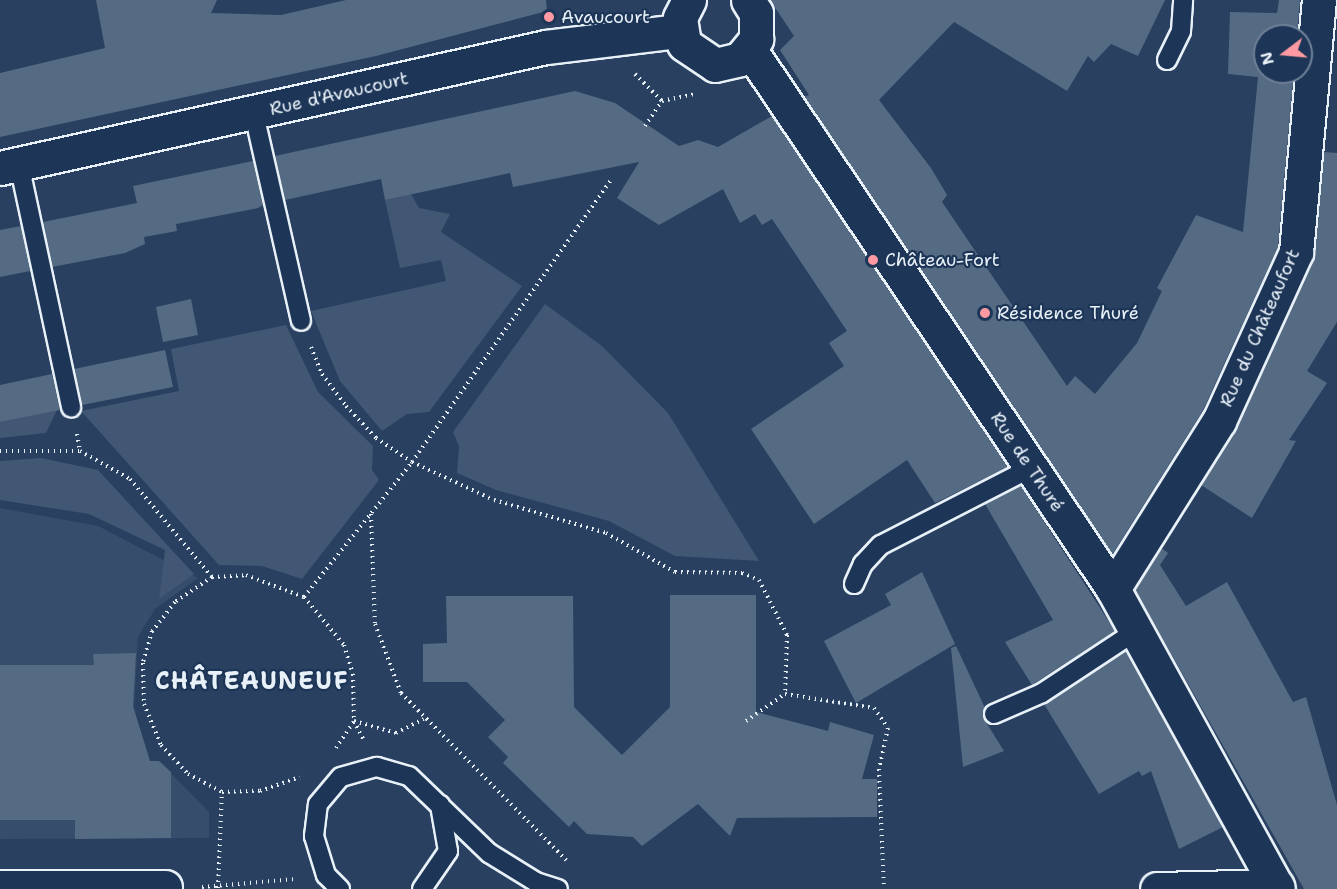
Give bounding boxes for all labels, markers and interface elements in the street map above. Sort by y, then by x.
place label: Avaucourt [561,6,650,28]
marker: Avaucourt [542,10,556,24]
north arrow [1253,24,1313,84]
text: N [1255,50,1279,68]
street label: Rue d'Avaucourt [268,68,410,120]
street label: Rue du Châteaufort [1215,246,1305,410]
place label: Château-Fort [885,249,1000,271]
marker: Château-Fort [866,253,880,267]
place label: Résidence Thuré [997,302,1139,324]
marker: Résidence Thuré [978,306,992,320]
street label: Rue de Thuré [986,408,1068,516]
district label: CHÂTEAUNEUF [155,668,349,696]

